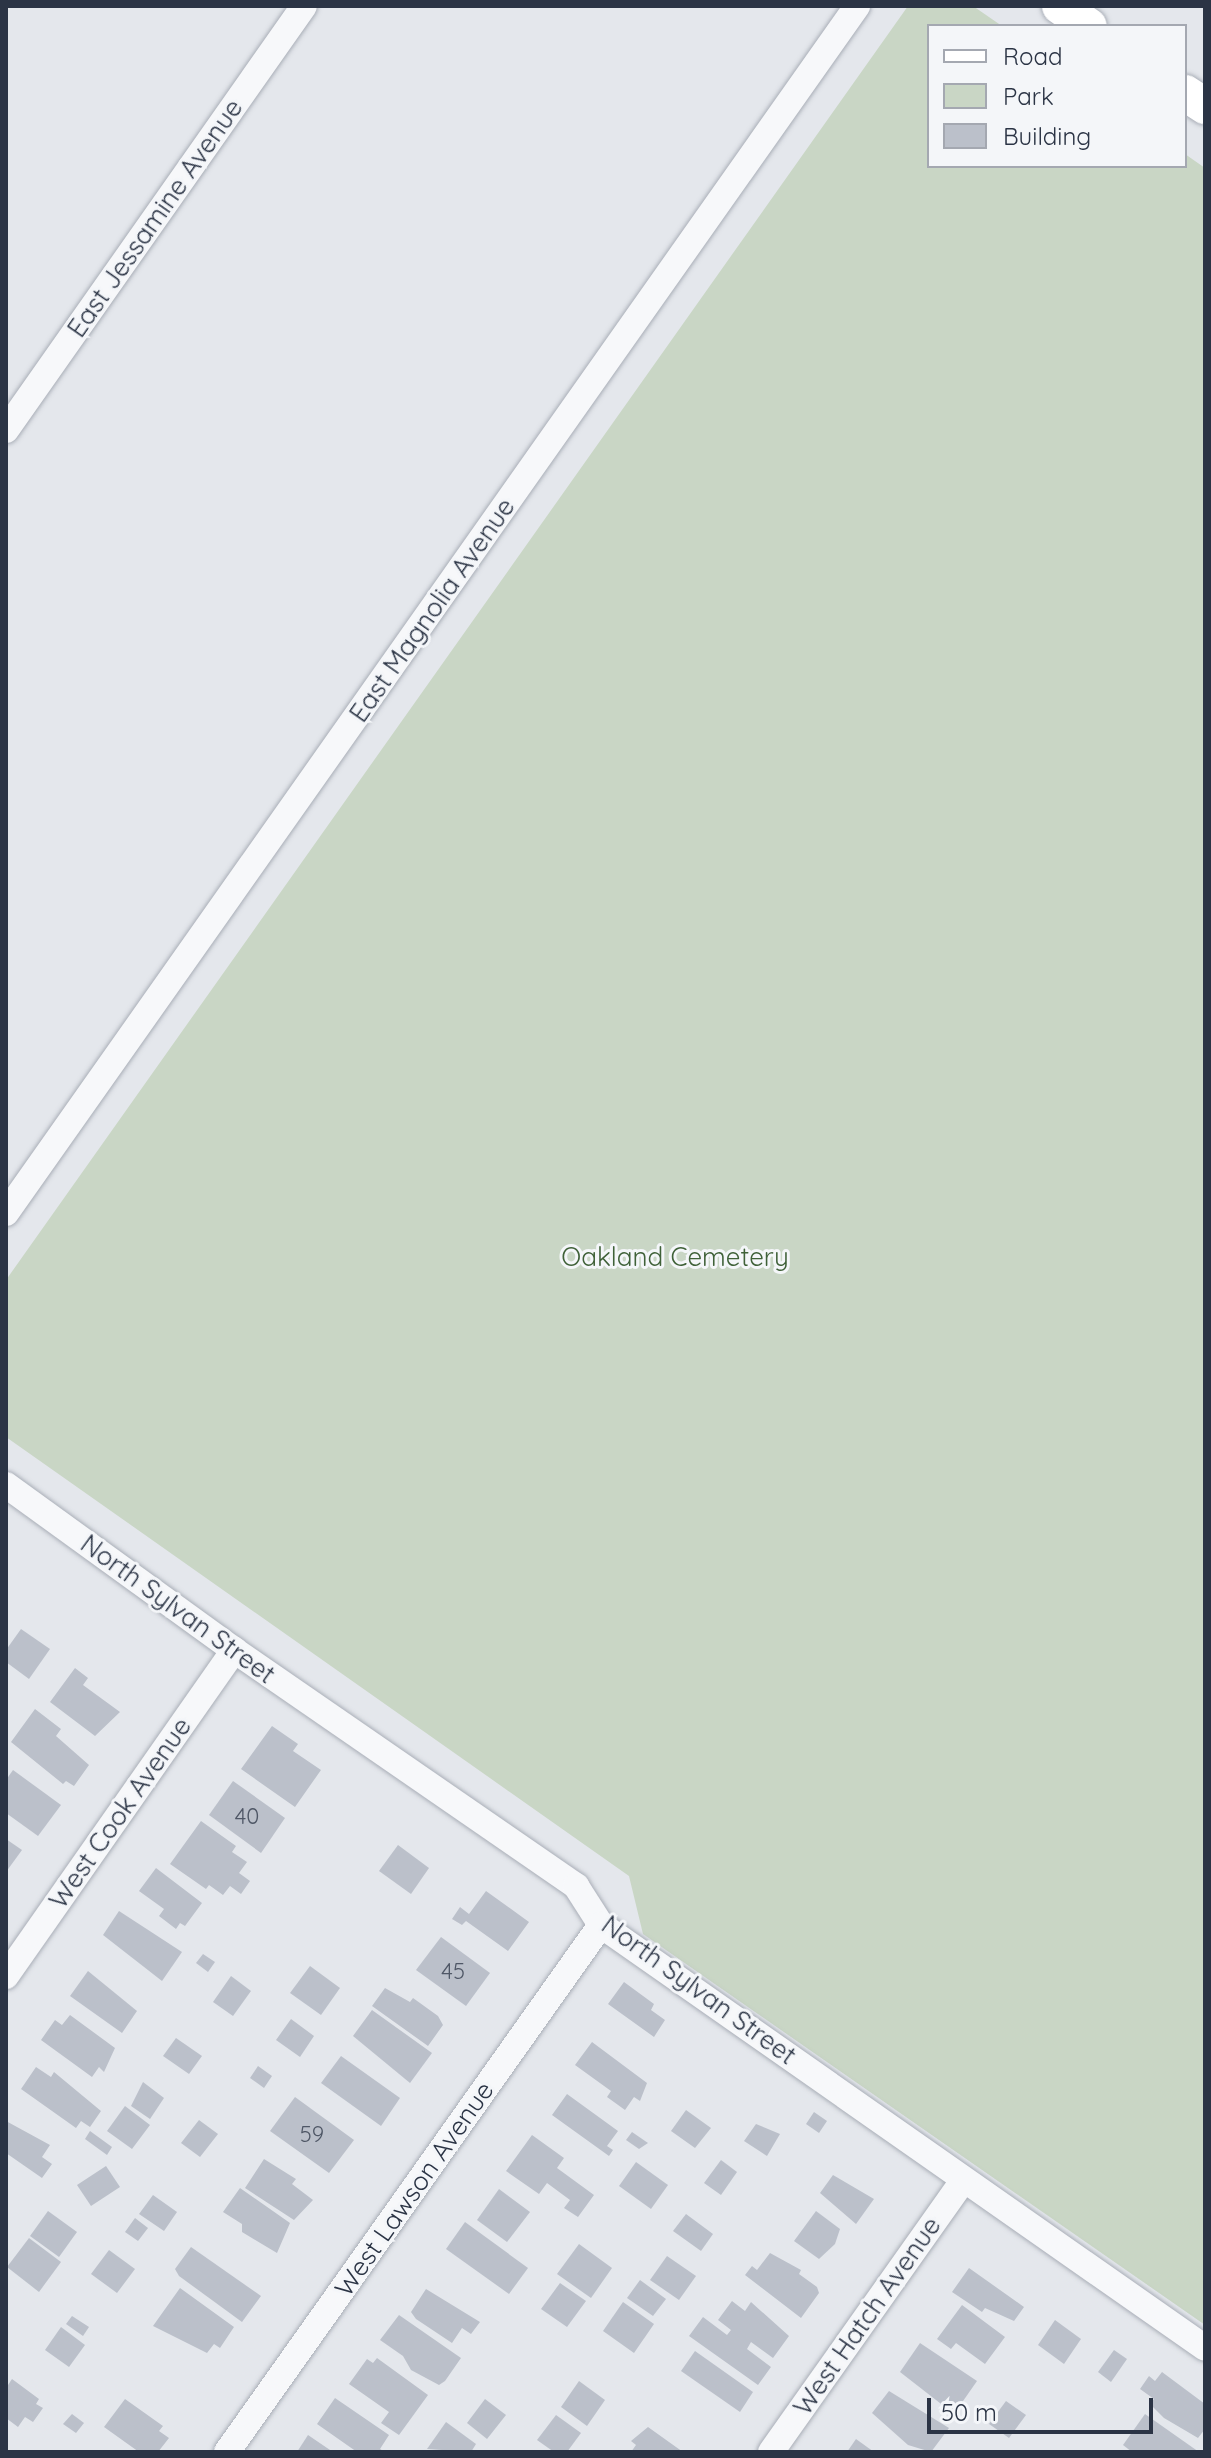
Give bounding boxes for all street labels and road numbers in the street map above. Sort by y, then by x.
street label: East Jessamine Avenue [61,93,249,343]
street label: East Magnolia Avenue [343,492,521,728]
street label: North Sylvan Street [75,1528,281,1690]
street label: West Cook Avenue [42,1712,198,1914]
street label: North Sylvan Street [596,1909,802,2071]
street label: West Lawson Avenue [328,2075,500,2303]
street label: West Hatch Avenue [787,2211,947,2421]

